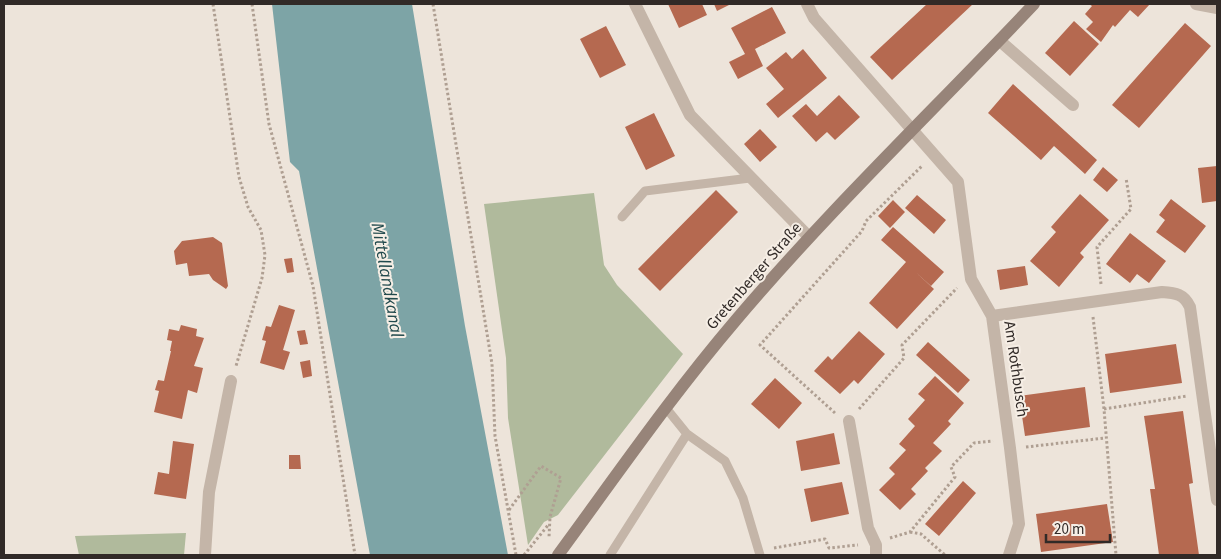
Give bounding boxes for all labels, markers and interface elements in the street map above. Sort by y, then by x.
street label: Gretenberger Straße [701,218,807,334]
water label: Mittellandkanal [365,221,409,340]
street label: Am Rothbusch [998,320,1034,418]
scale bar [1046,512,1110,544]
text: 20 m [1054,519,1084,540]

